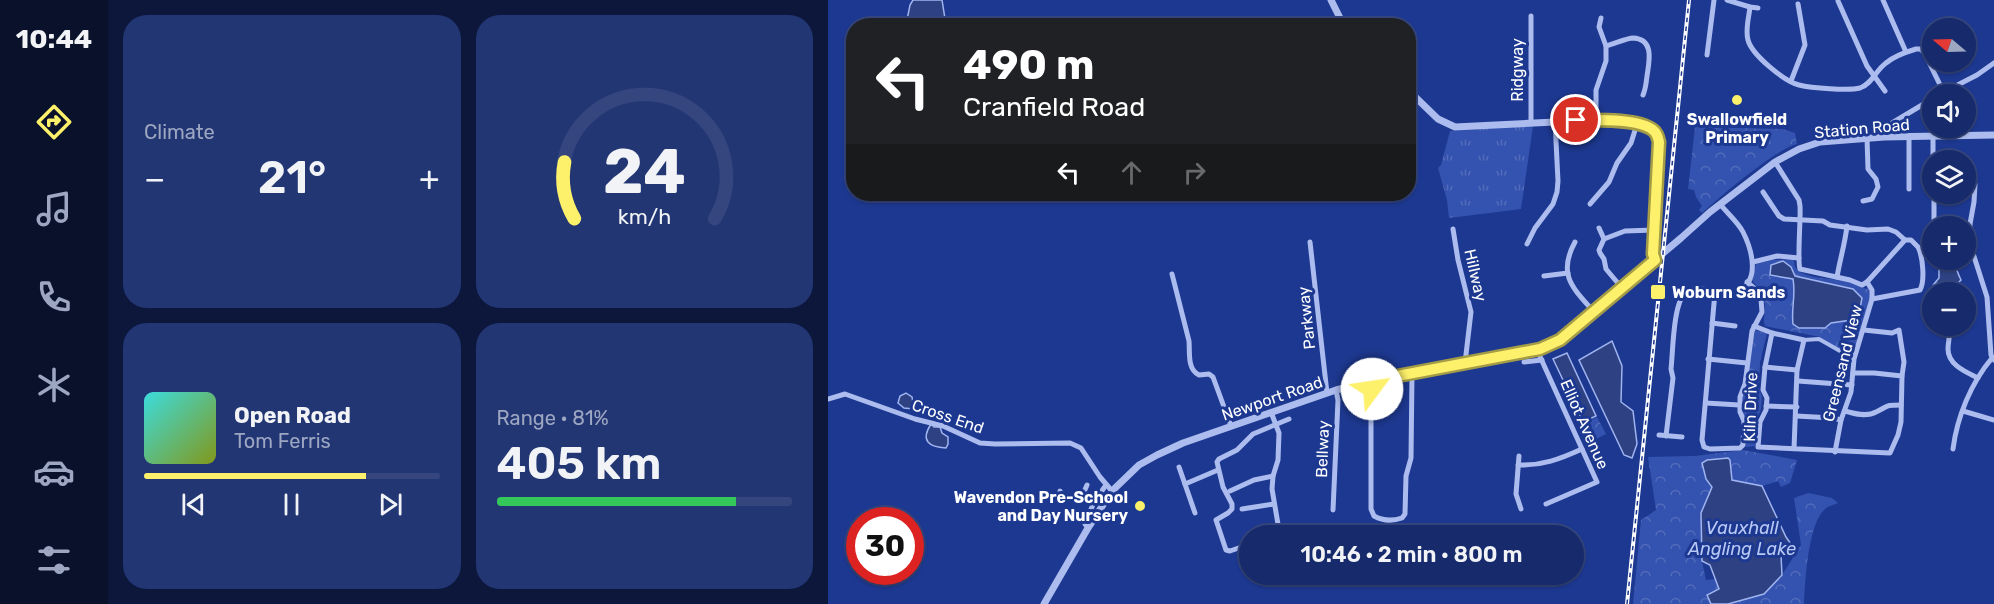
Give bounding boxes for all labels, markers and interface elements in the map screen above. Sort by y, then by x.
north arrow [1922,18,1976,72]
map controls [1922,18,1976,336]
text: 10:44 [16,23,92,55]
street label: Ridgway [1508,38,1527,102]
text: 490 m [963,40,1094,90]
icon: left [864,42,942,120]
button: sound [1922,84,1976,138]
text: Cranfield Road [963,91,1145,123]
marker: Swallowfield Primary [1730,93,1744,107]
pin [1550,94,1601,145]
icon: directions [33,101,75,143]
icon: arrive [1559,103,1592,136]
place label: Swallowfield Primary [1687,110,1787,147]
street label: Station Road [1813,115,1911,142]
text: Climate [144,120,215,144]
text: 24 [603,135,686,209]
button: layers [1922,150,1976,204]
text: 21° [258,151,326,204]
icon: left [1052,156,1085,189]
icon: ahead [1115,156,1148,189]
icon: right [1178,156,1211,189]
text: − [144,159,165,198]
text: + [419,159,439,198]
icon: music [33,188,75,230]
text: km/h [617,204,671,229]
button: + [1922,216,1976,270]
street label: Hillway [1460,247,1491,303]
icon: phone [33,276,75,318]
button: − [1922,282,1976,336]
marker: Woburn Sands [1649,283,1667,301]
place label: Woburn Sands [1672,283,1786,302]
street label: Parkway [1294,285,1319,350]
street label: Greensand View [1819,302,1866,424]
position arrow [1340,357,1404,421]
icon: climate [33,364,75,406]
street label: Newport Road [1219,372,1325,425]
street label: Kiln Drive [1740,372,1761,442]
street label: Elliot Avenue [1556,376,1613,472]
street label: Cross End [909,395,986,438]
text: Open Road [234,402,351,429]
text: Range · 81% [497,406,609,430]
street label: Bellway [1312,420,1333,478]
text: Tom Ferris [234,429,331,453]
text: 405 km [497,437,661,490]
icon: car [33,451,75,493]
icon: previous [177,488,210,521]
icon: pause [275,488,308,521]
icon: next [374,488,407,521]
place label: Wavendon Pre-School and Day Nursery [954,488,1128,525]
marker: Wavendon Pre-School and Day Nursery [1133,499,1147,513]
speed limit sign: 30 [846,507,924,585]
water label: Vauxhall Angling Lake [1687,517,1796,560]
icon: filters [33,539,75,581]
text: 10:46 · 2 min · 800 m [1301,541,1522,568]

